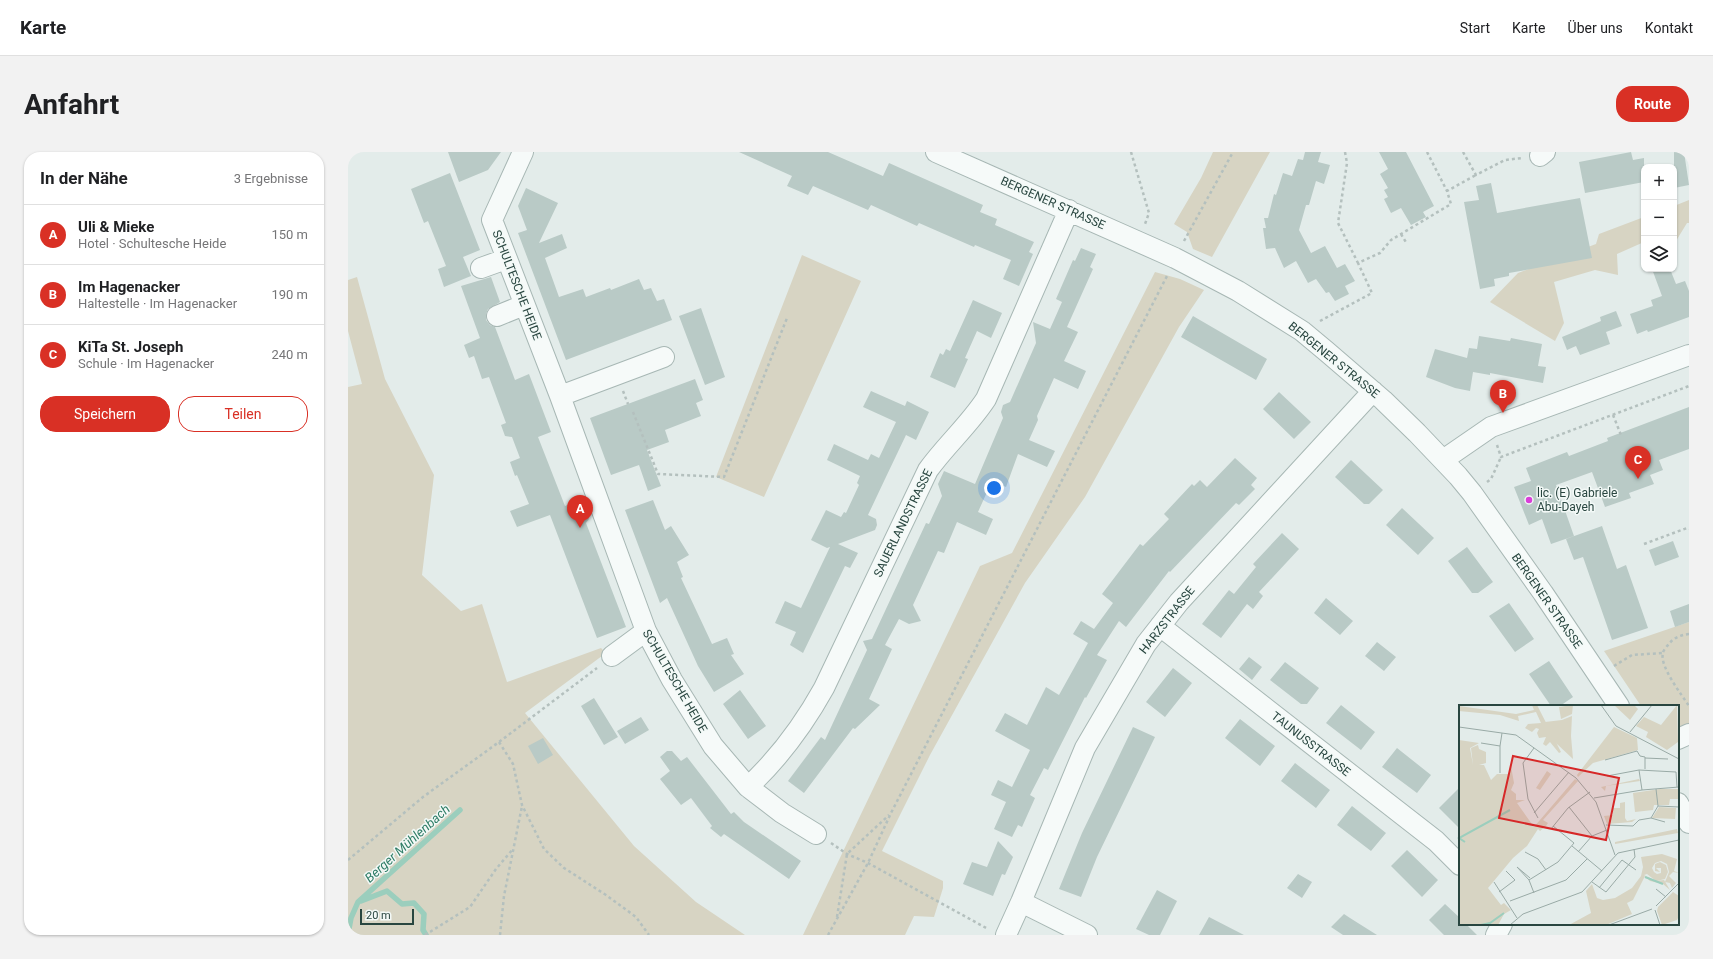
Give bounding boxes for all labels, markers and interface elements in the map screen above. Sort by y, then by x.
text: Karte [20,16,66,39]
text: Start [1460,20,1490,36]
text: Karte [1512,20,1546,36]
text: Über uns [1568,20,1623,36]
text: Kontakt [1645,20,1693,36]
button: Route [1616,86,1689,122]
text: Anfahrt [24,88,119,121]
map controls [1641,164,1677,272]
button: + [1641,164,1677,200]
text: In der Nähe [40,168,128,188]
text: 3 Ergebnisse [234,171,308,186]
street label: BERGENER STRASSE [999,174,1108,232]
button: − [1641,200,1677,236]
text: Uli & Mieke [78,218,154,236]
text: A [49,227,57,242]
text: 150 m [271,227,308,242]
street label: SCHULTESCHE HEIDE [490,228,545,342]
text: Hotel · Schultesche Heide [78,236,226,251]
button: layers [1641,236,1677,272]
text: Im Hagenacker [78,278,180,296]
text: B [49,287,57,302]
text: 190 m [271,287,308,302]
text: Haltestelle · Im Hagenacker [78,296,237,311]
street label: BERGENER STRASSE [1286,319,1382,401]
text: KiTa St. Joseph [78,338,183,356]
text: C [49,347,57,362]
text: 240 m [271,347,308,362]
text: Schule · Im Hagenacker [78,356,214,371]
pin: B [1490,380,1516,413]
button: Speichern [40,396,170,432]
button: Teilen [178,396,308,432]
pin: C [1625,446,1651,479]
street label: SAUERLANDSTRASSE [871,467,935,579]
your location [984,478,1004,498]
place label: lic. (E) Gabriele Abu-Dayeh [1537,486,1617,514]
pin: A [567,495,593,528]
marker: lic. (E) Gabriele Abu-Dayeh [1524,495,1534,505]
street label: BERGENER STRASSE [1509,551,1585,651]
street label: HARZSTRASSE [1136,583,1198,656]
street label: SCHULTESCHE HEIDE [640,627,710,735]
inset map [1459,705,1679,925]
street label: TAUNUSSTRASSE [1269,709,1353,779]
water label: Berger Mühlenbach [362,801,453,885]
scale bar [360,907,414,926]
text: 20 m [366,909,391,922]

